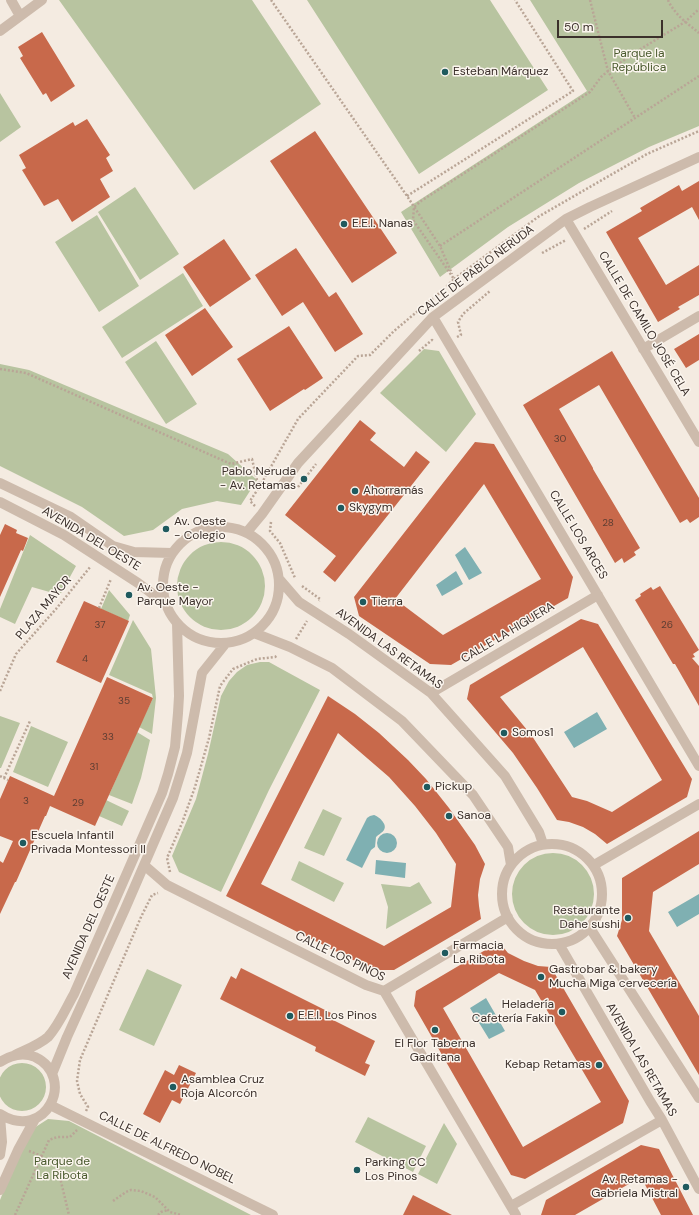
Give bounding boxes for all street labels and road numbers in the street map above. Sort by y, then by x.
street label: CALLE DE PABLO NERUDA [415,223,537,319]
street label: CALLE DE CAMILO JOSÉ CELA [595,249,693,399]
street label: CALLE LOS ARCES [546,488,610,582]
street label: AVENIDA DEL OESTE [39,504,143,574]
street label: PLAZA MAYOR [13,573,75,643]
street label: CALLE LA HIGUERA [459,599,557,667]
street label: AVENIDA LAS RETAMAS [333,605,445,693]
street label: AVENIDA DEL OESTE [60,873,118,981]
street label: CALLE LOS PINOS [293,929,387,985]
street label: AVENIDA LAS RETAMAS [603,1001,679,1119]
street label: CALLE DE ALFREDO NOBEL [96,1109,238,1187]

